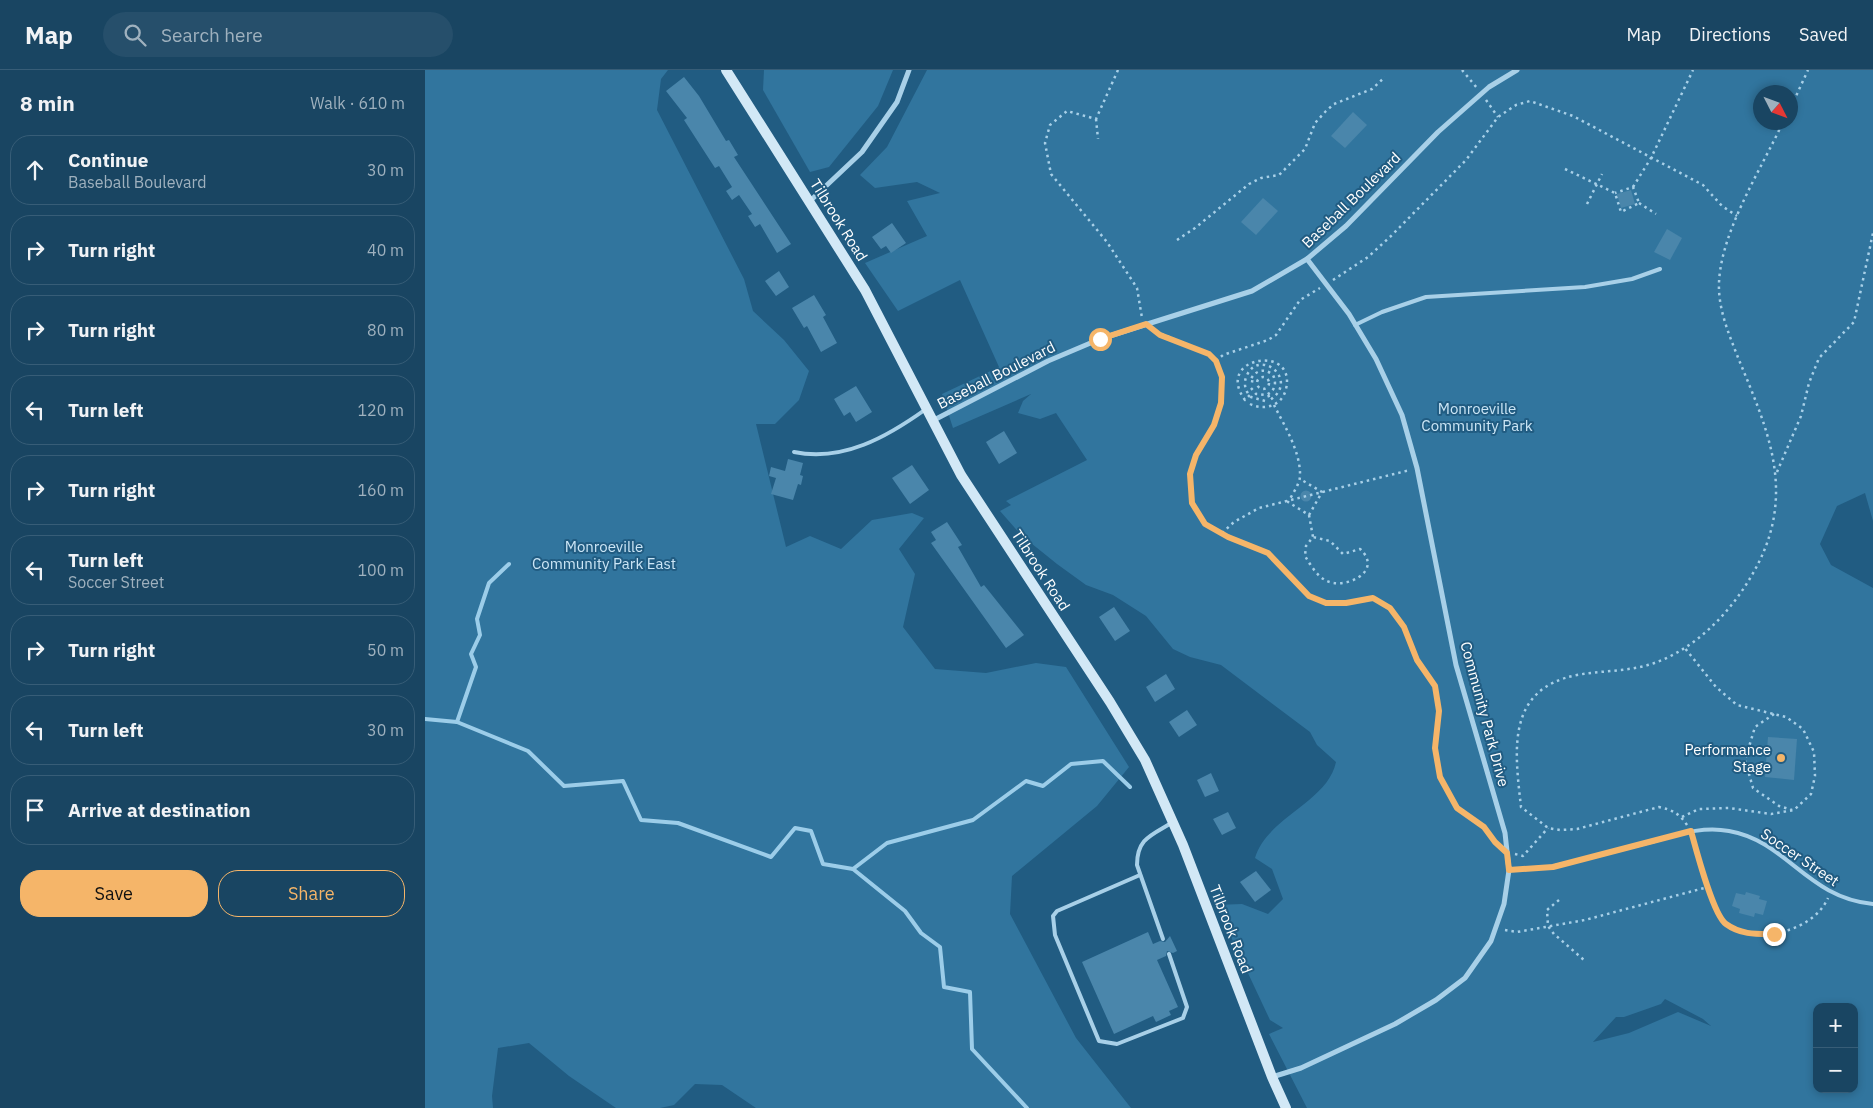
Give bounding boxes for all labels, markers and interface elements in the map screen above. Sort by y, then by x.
search box [103,12,453,57]
text: Map [25,19,73,51]
icon: search [121,21,149,49]
text: Search here [161,23,263,47]
text: Map [1626,23,1661,46]
text: Directions [1689,23,1771,46]
text: Saved [1799,23,1848,46]
north arrow [1753,85,1798,130]
text: 8 min [20,89,75,117]
text: Walk · 610 m [310,93,405,113]
text: Continue [68,148,148,172]
street label: Baseball Boulevard [1298,148,1404,252]
icon: ahead [21,156,49,184]
text: 30 m [367,160,404,180]
text: Baseball Boulevard [68,172,207,192]
street label: Tilbrook Road [806,175,872,265]
icon: right [21,236,49,264]
text: Turn right [68,238,155,262]
text: 40 m [367,240,404,260]
icon: right [21,316,49,344]
text: Turn right [68,318,155,342]
text: 80 m [367,320,404,340]
route start [1089,328,1112,351]
street label: Baseball Boulevard [934,337,1058,413]
icon: left [21,396,49,424]
text: Turn left [68,398,144,422]
park label: Monroeville Community Park [1421,399,1533,435]
text: 120 m [357,400,404,420]
icon: right [21,476,49,504]
text: Turn right [68,478,155,502]
text: 160 m [357,480,404,500]
street label: Tilbrook Road [1008,526,1074,614]
park label: Monroeville Community Park East [532,537,676,573]
text: Turn left [68,548,144,572]
icon: left [21,556,49,584]
text: 100 m [357,560,404,580]
text: Soccer Street [68,572,164,592]
icon: right [21,636,49,664]
text: Turn right [68,638,155,662]
street label: Community Park Drive [1456,639,1514,789]
text: 50 m [367,640,404,660]
icon: left [21,716,49,744]
text: Turn left [68,718,144,742]
text: 30 m [367,720,404,740]
place label: Performance Stage [1684,740,1771,776]
marker: Performance Stage [1775,752,1787,764]
icon: arrive [21,796,49,824]
text: Arrive at destination [68,798,251,822]
street label: Soccer Street [1757,824,1843,890]
button: Save [20,870,208,917]
button: Share [218,870,405,917]
street label: Tilbrook Road [1205,882,1257,976]
route end [1763,923,1786,946]
map controls [1813,1003,1858,1093]
button: + [1813,1003,1858,1048]
button: − [1813,1048,1858,1093]

